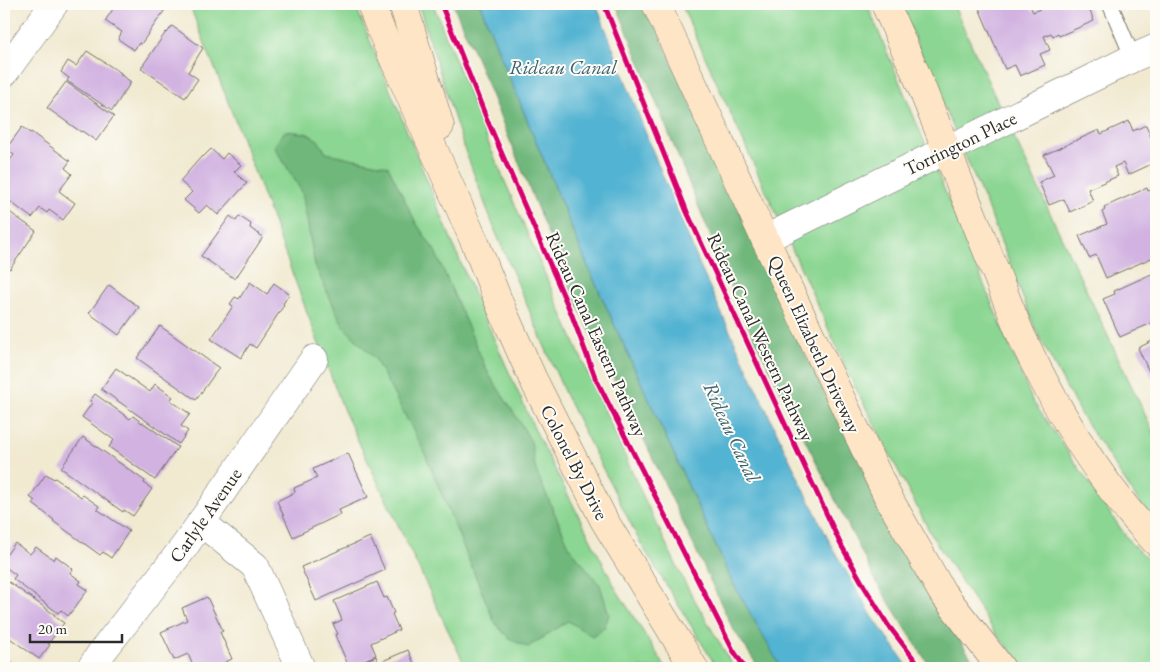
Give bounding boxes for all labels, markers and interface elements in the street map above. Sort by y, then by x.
water label: Rideau Canal [509,54,618,80]
street label: Torrington Place [900,105,1021,182]
street label: Rideau Canal Eastern Pathway [540,228,653,441]
street label: Rideau Canal Western Pathway [703,229,819,445]
street label: Queen Elizabeth Driveway [762,251,867,438]
water label: Rideau Canal [698,378,766,486]
street label: Colonel By Drive [535,400,614,524]
street label: Carlyle Avenue [163,463,247,568]
scale bar [30,612,122,644]
text: 20 m [38,619,67,638]

